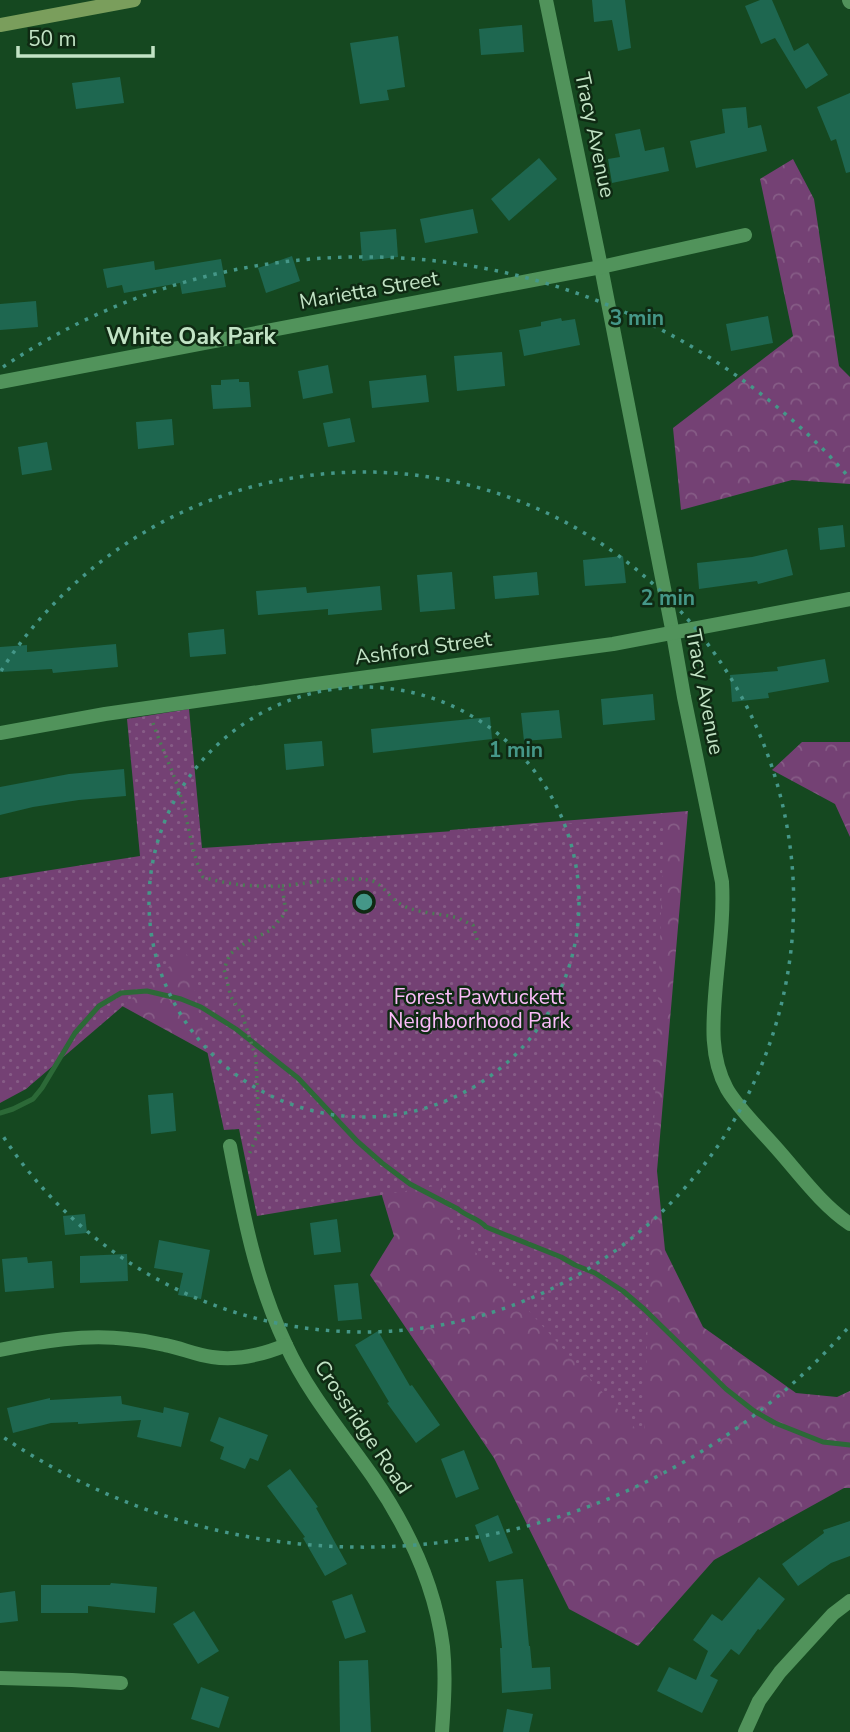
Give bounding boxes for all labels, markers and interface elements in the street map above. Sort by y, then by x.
scale bar [18,14,152,58]
text: 50 m [28,25,77,53]
street label: Tracy Avenue [568,70,622,200]
street label: Marietta Street [297,264,441,316]
text: 3 min [610,304,664,332]
district label: White Oak Park [106,321,277,352]
text: 2 min [641,584,695,612]
street label: Ashford Street [353,624,494,671]
street label: Tracy Avenue [679,627,731,757]
text: 1 min [489,736,543,764]
centre of rings [352,890,376,914]
park label: Forest Pawtuckett Neighborhood Park [388,983,571,1035]
street label: Crossridge Road [308,1355,418,1499]

